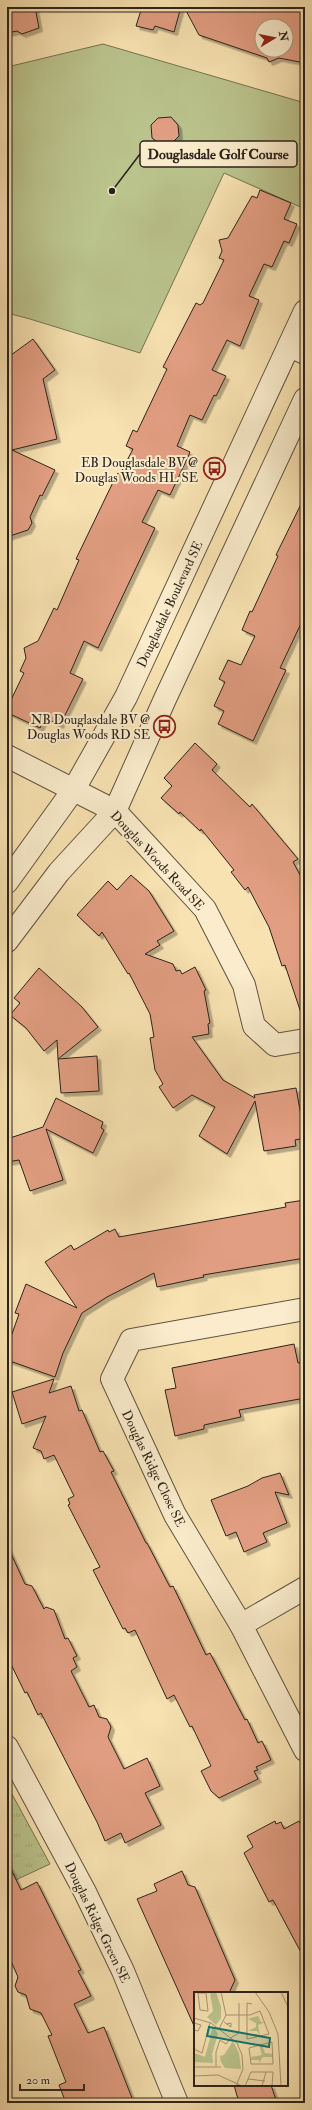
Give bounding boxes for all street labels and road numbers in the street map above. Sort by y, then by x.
street label: Douglasdale Boulevard SE [134,539,206,670]
street label: Douglas Woods Road SE [107,807,208,914]
street label: Douglas Ridge Close SE [118,1408,188,1529]
street label: Douglas Ridge Green SE [61,1860,133,1985]

